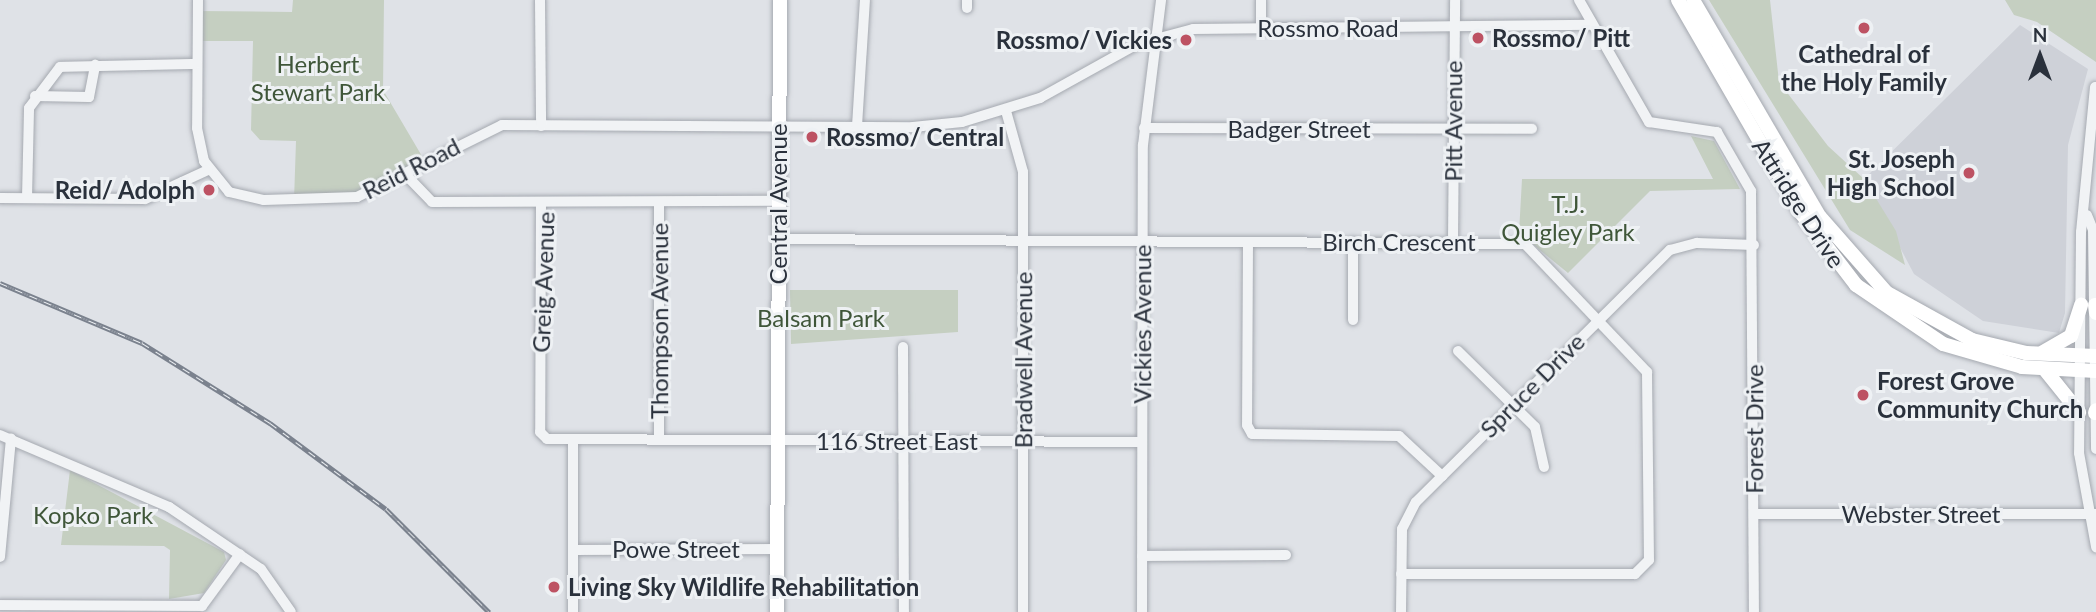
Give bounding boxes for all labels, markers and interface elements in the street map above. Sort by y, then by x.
street label: Rossmo Road [1257,14,1399,42]
marker: Cathedral of the Holy Family [1856,20,1872,36]
north arrow [2005,21,2075,91]
text: N [2033,23,2047,46]
place label: Rossmo/ Pitt [1492,24,1630,52]
place label: Rossmo/ Vickies [995,26,1172,54]
marker: Rossmo/ Pitt [1470,30,1486,46]
marker: Rossmo/ Vickies [1178,32,1194,48]
place label: Cathedral of the Holy Family [1781,40,1947,96]
park label: Herbert Stewart Park [251,50,385,106]
street label: Pitt Avenue [1439,60,1467,182]
street label: Badger Street [1227,115,1371,143]
street label: Central Avenue [764,123,792,285]
place label: Rossmo/ Central [826,123,1004,151]
marker: Rossmo/ Central [804,129,820,145]
street label: Reid Road [357,131,465,205]
street label: Attridge Drive [1747,133,1851,273]
place label: St. Joseph High School [1827,145,1955,201]
marker: St. Joseph High School [1961,165,1977,181]
place label: Reid/ Adolph [54,176,195,204]
marker: Reid/ Adolph [201,182,217,198]
park label: T.J. Quigley Park [1501,190,1635,246]
street label: Greig Avenue [526,210,560,354]
street label: Thompson Avenue [645,222,673,420]
street label: Birch Crescent [1322,228,1476,256]
street label: Vickies Avenue [1128,244,1156,404]
street label: Bradwell Avenue [1009,271,1037,449]
park label: Balsam Park [757,304,885,332]
street label: Spruce Drive [1474,327,1590,443]
street label: Forest Drive [1740,364,1768,494]
place label: Forest Grove Community Church [1877,367,2084,423]
marker: Forest Grove Community Church [1855,387,1871,403]
street label: 116 Street East [816,427,978,455]
street label: Webster Street [1841,500,2001,528]
park label: Kopko Park [33,501,153,529]
street label: Powe Street [612,535,740,563]
place label: Living Sky Wildlife Rehabilitation [568,573,920,601]
marker: Living Sky Wildlife Rehabilitation [546,579,562,595]

